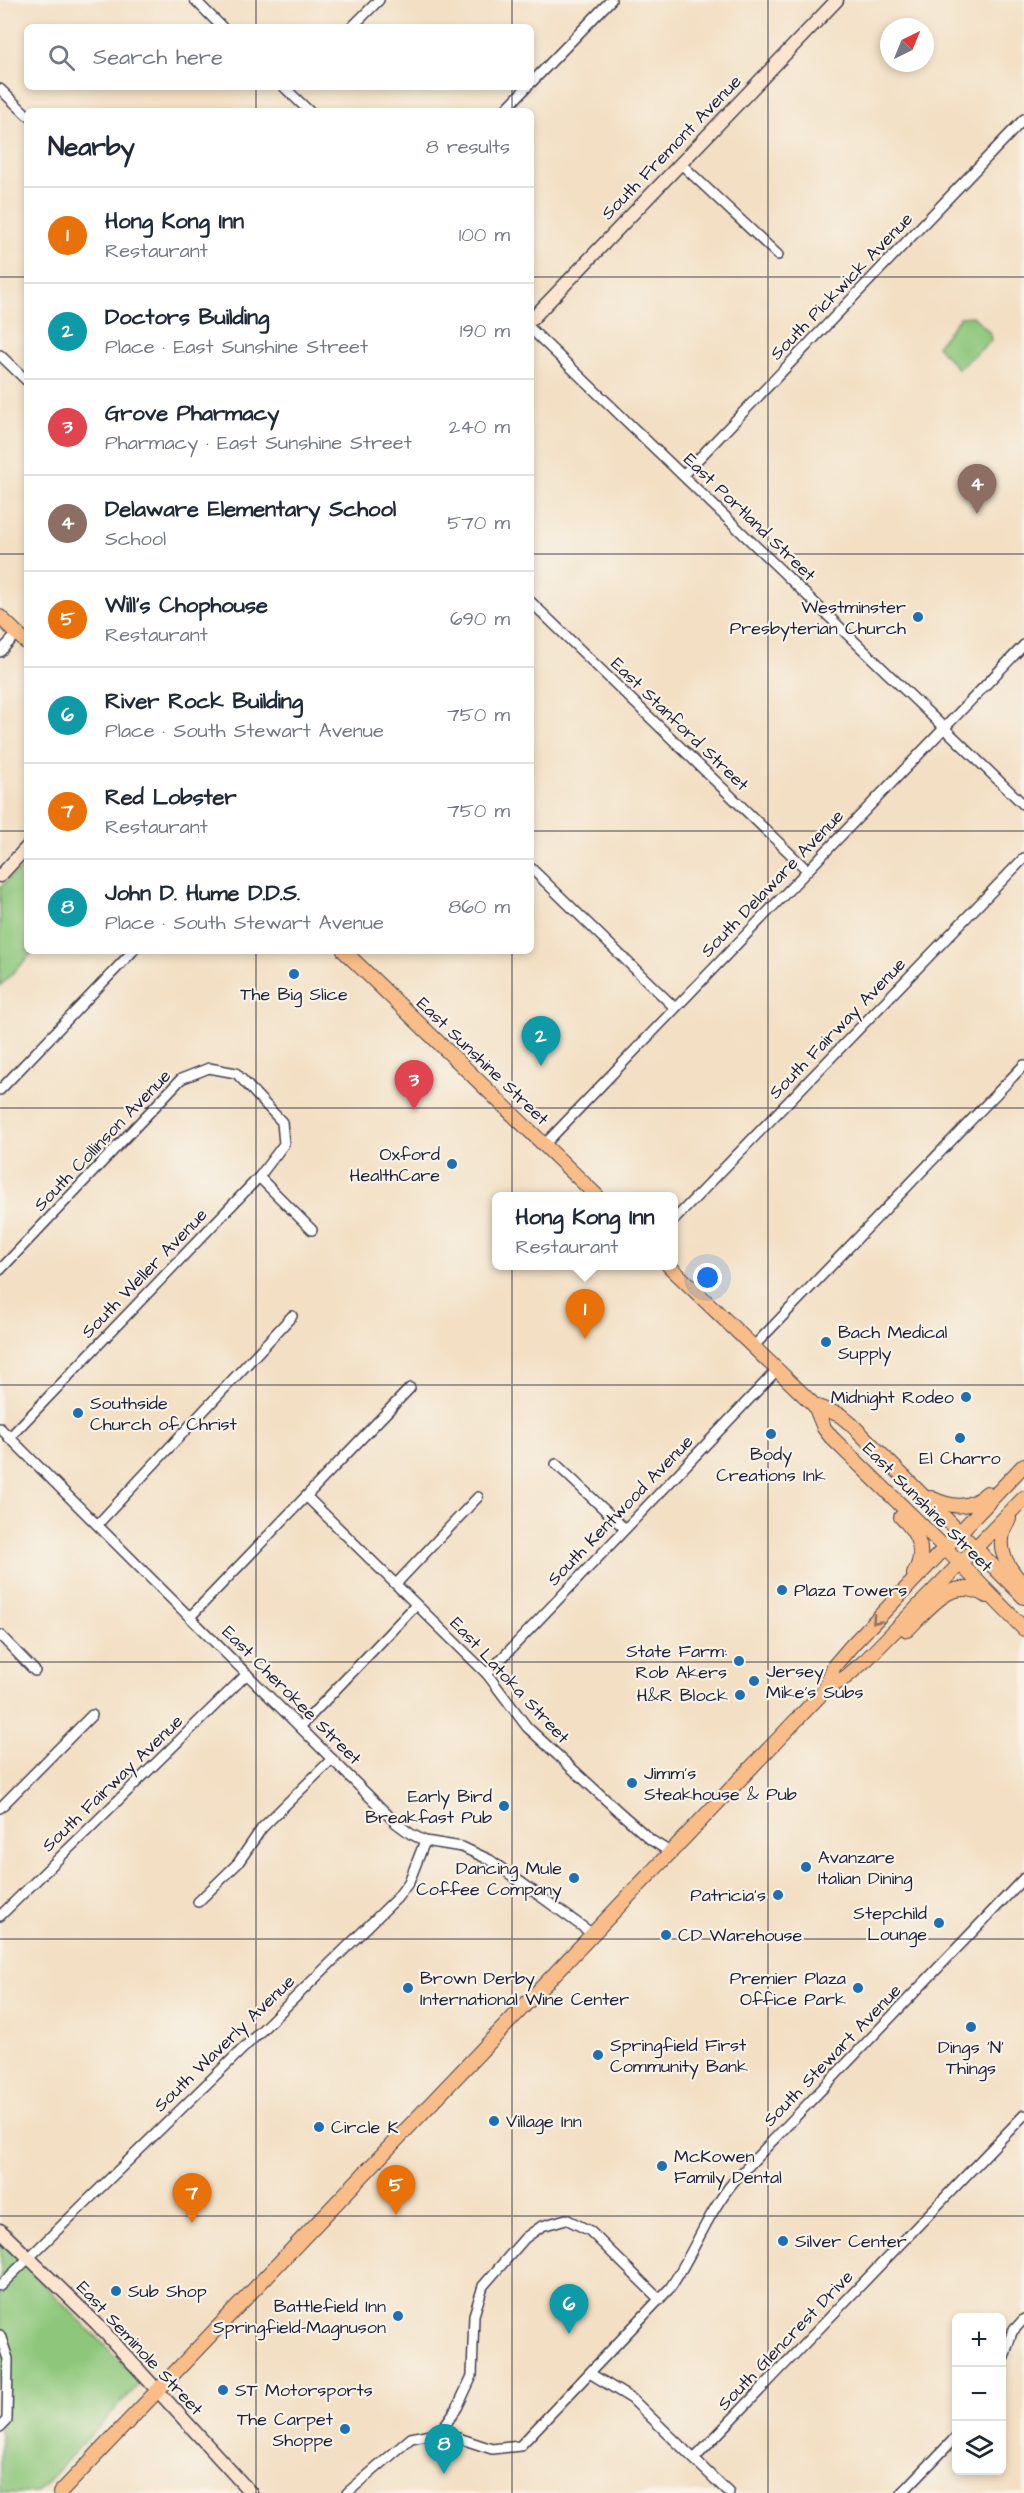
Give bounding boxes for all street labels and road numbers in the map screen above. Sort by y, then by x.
street label: South Fremont Avenue [596,69,747,225]
street label: South Pickwick Avenue [764,207,919,366]
street label: East Portland Street [678,448,822,588]
street label: East Stanford Street [605,652,755,797]
street label: South Delaware Avenue [695,804,850,963]
street label: South Fairway Avenue [763,952,912,1105]
street label: East Sunshine Street [411,992,555,1132]
street label: South Collinson Avenue [28,1064,177,1217]
street label: South Weller Avenue [76,1203,213,1344]
street label: South Kentwood Avenue [542,1429,699,1591]
street label: East Sunshine Street [857,1437,999,1579]
street label: East Latoka Street [444,1611,576,1750]
street label: East Cherokee Street [216,1620,367,1771]
street label: South Fairway Avenue [36,1709,189,1858]
street label: South Waverly Avenue [148,1969,301,2118]
street label: South Stewart Avenue [758,1978,907,2132]
street label: South Glencrest Drive [712,2264,859,2416]
street label: East Seminole Street [71,2276,209,2422]

